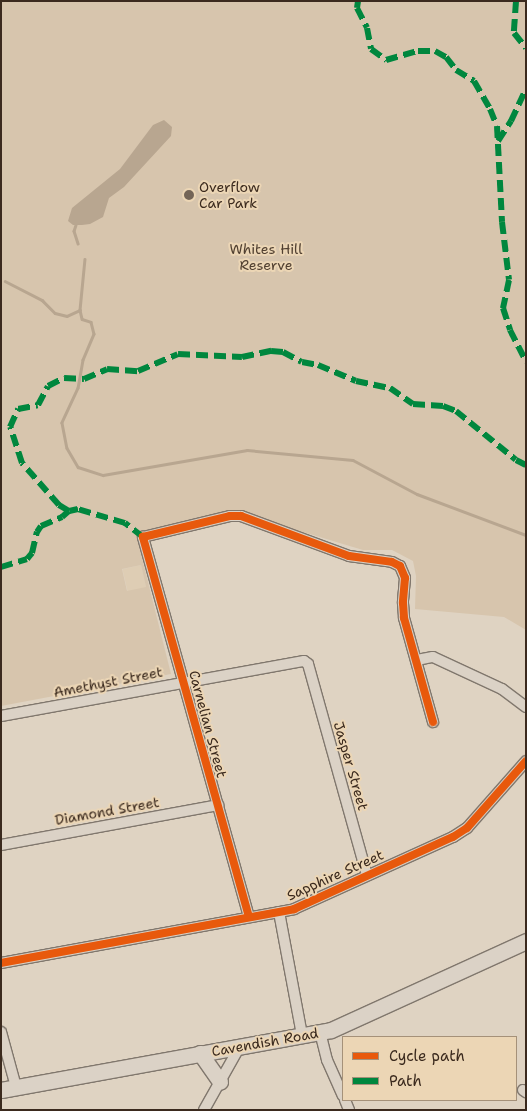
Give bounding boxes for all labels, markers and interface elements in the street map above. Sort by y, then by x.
place label: Overflow Car Park [199,179,260,212]
marker: Overflow Car Park [183,189,195,201]
park label: Whites Hill Reserve [229,241,303,274]
street label: Amethyst Street [52,663,164,701]
street label: Carnelian Street [186,668,230,780]
street label: Jasper Street [330,720,372,812]
street label: Diamond Street [54,794,160,828]
street label: Sapphire Street [284,846,386,904]
street label: Cavendish Road [210,1024,320,1060]
legend [342,1036,517,1101]
text: Cycle path [389,1046,465,1066]
text: Path [389,1071,422,1091]

